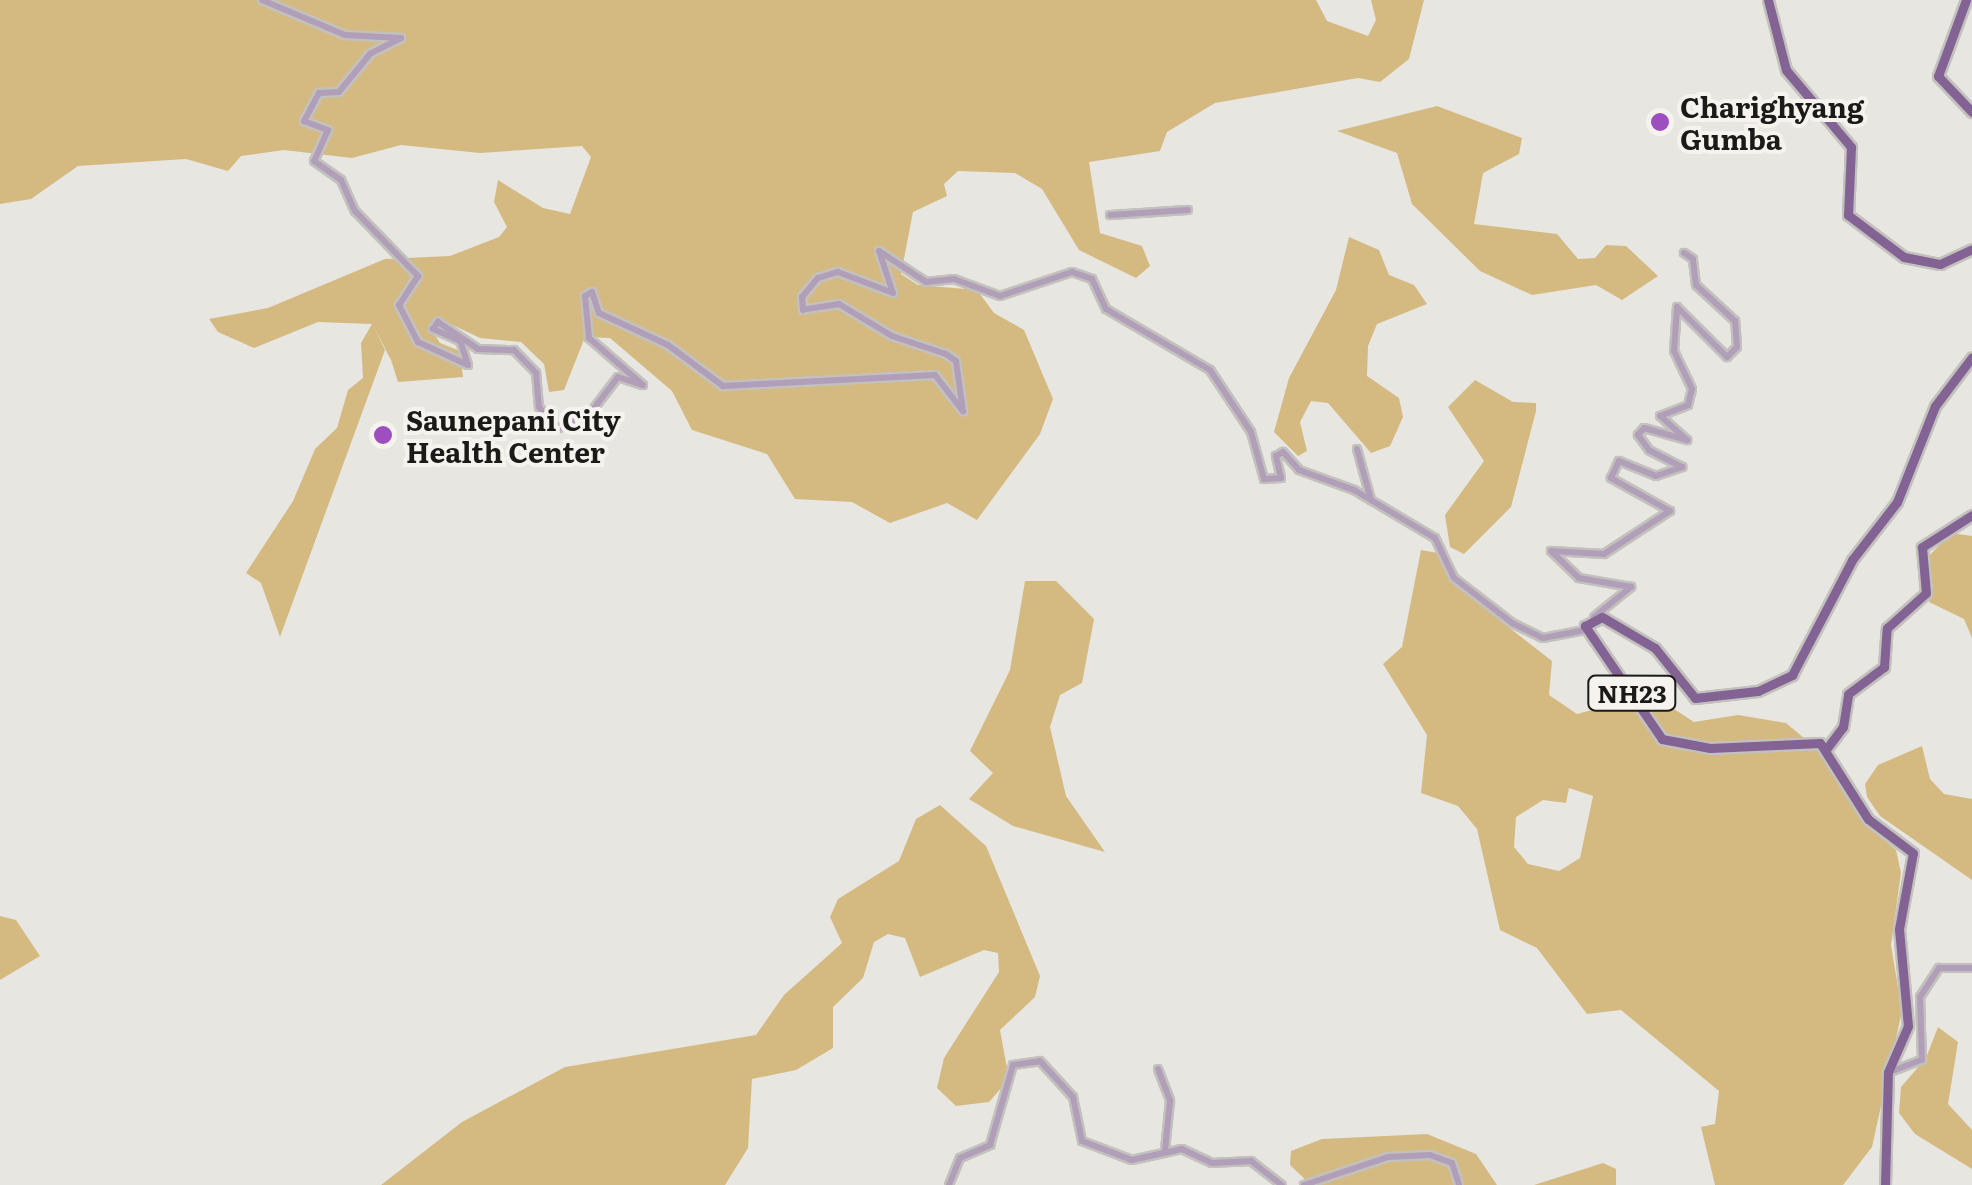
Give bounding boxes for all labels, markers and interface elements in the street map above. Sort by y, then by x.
place label: Charighyang Gumba [1680,89,1864,155]
marker: Charighyang Gumba [1649,111,1671,133]
place label: Saunepani City Health Center [406,402,621,468]
marker: Saunepani City Health Center [370,422,396,448]
road number: NH23 [1587,673,1677,713]

